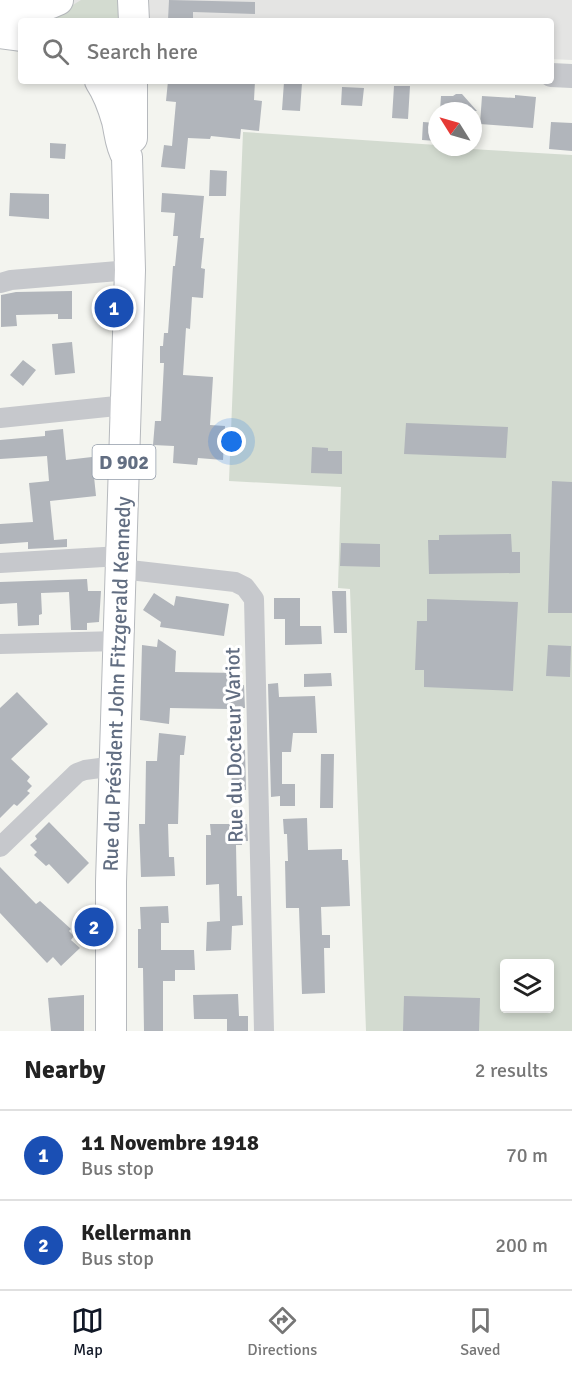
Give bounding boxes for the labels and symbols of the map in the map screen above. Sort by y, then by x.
north arrow [428,102,482,156]
pin: 1 [94,286,134,330]
your location [217,427,246,456]
road number: D 902 [92,445,156,479]
street label: Rue du Président John Fitzgerald Kennedy [97,496,137,872]
street label: Rue du Docteur Variot [219,647,249,843]
pin: 2 [74,904,113,950]

